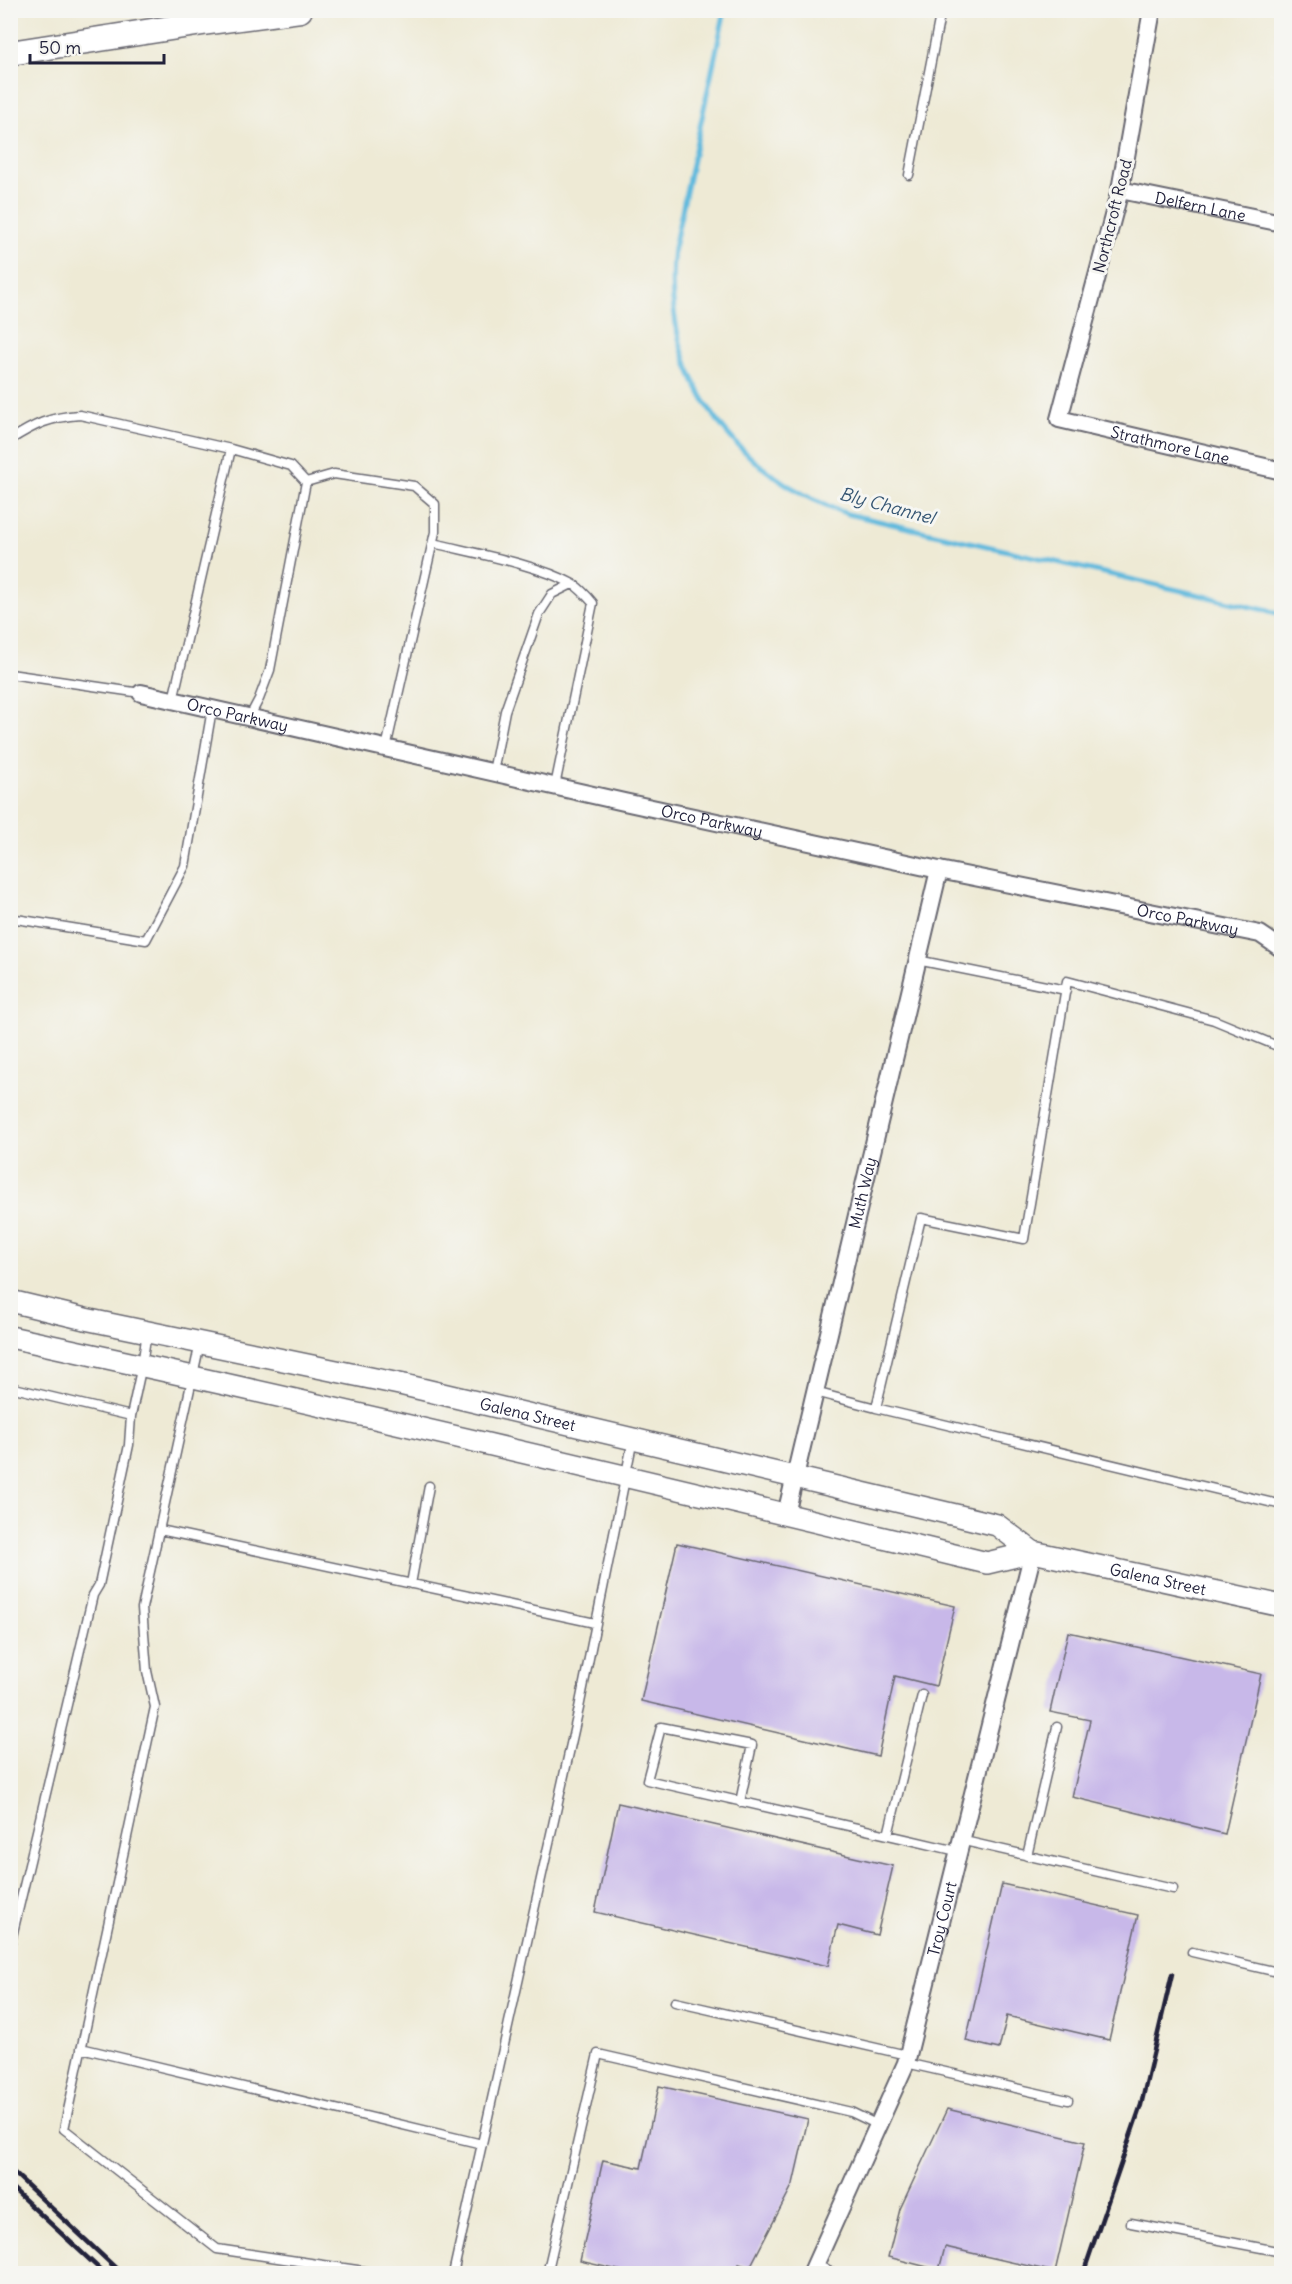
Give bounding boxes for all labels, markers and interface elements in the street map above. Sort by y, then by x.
scale bar [30,27,164,65]
text: 50 m [39,36,81,59]
street label: Northcroft Road [1088,157,1136,275]
street label: Delfern Lane [1153,187,1248,225]
street label: Strathmore Lane [1109,421,1232,468]
water label: Bly Channel [837,482,940,530]
street label: Orco Parkway [185,694,290,736]
street label: Orco Parkway [659,800,764,842]
street label: Orco Parkway [1135,900,1240,940]
street label: Muth Way [844,1155,880,1231]
street label: Galena Street [478,1393,578,1435]
street label: Galena Street [1108,1559,1208,1599]
street label: Troy Court [923,1879,961,1958]

